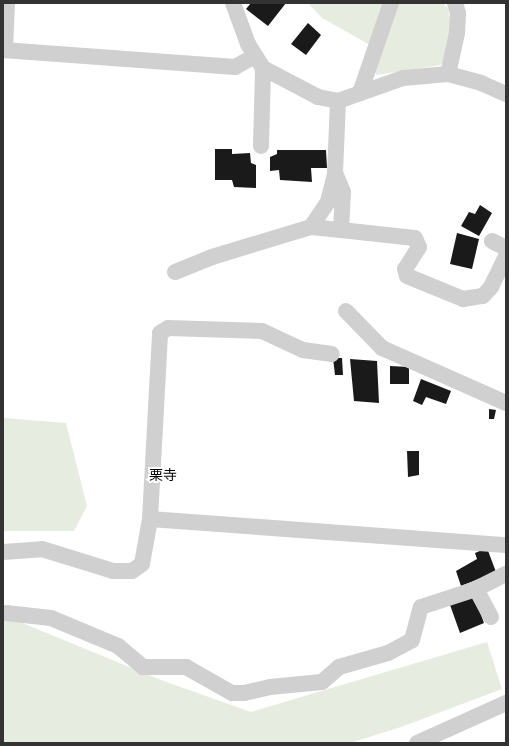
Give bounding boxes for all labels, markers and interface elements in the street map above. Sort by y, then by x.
district label: 栗寺 [149,467,177,483]

